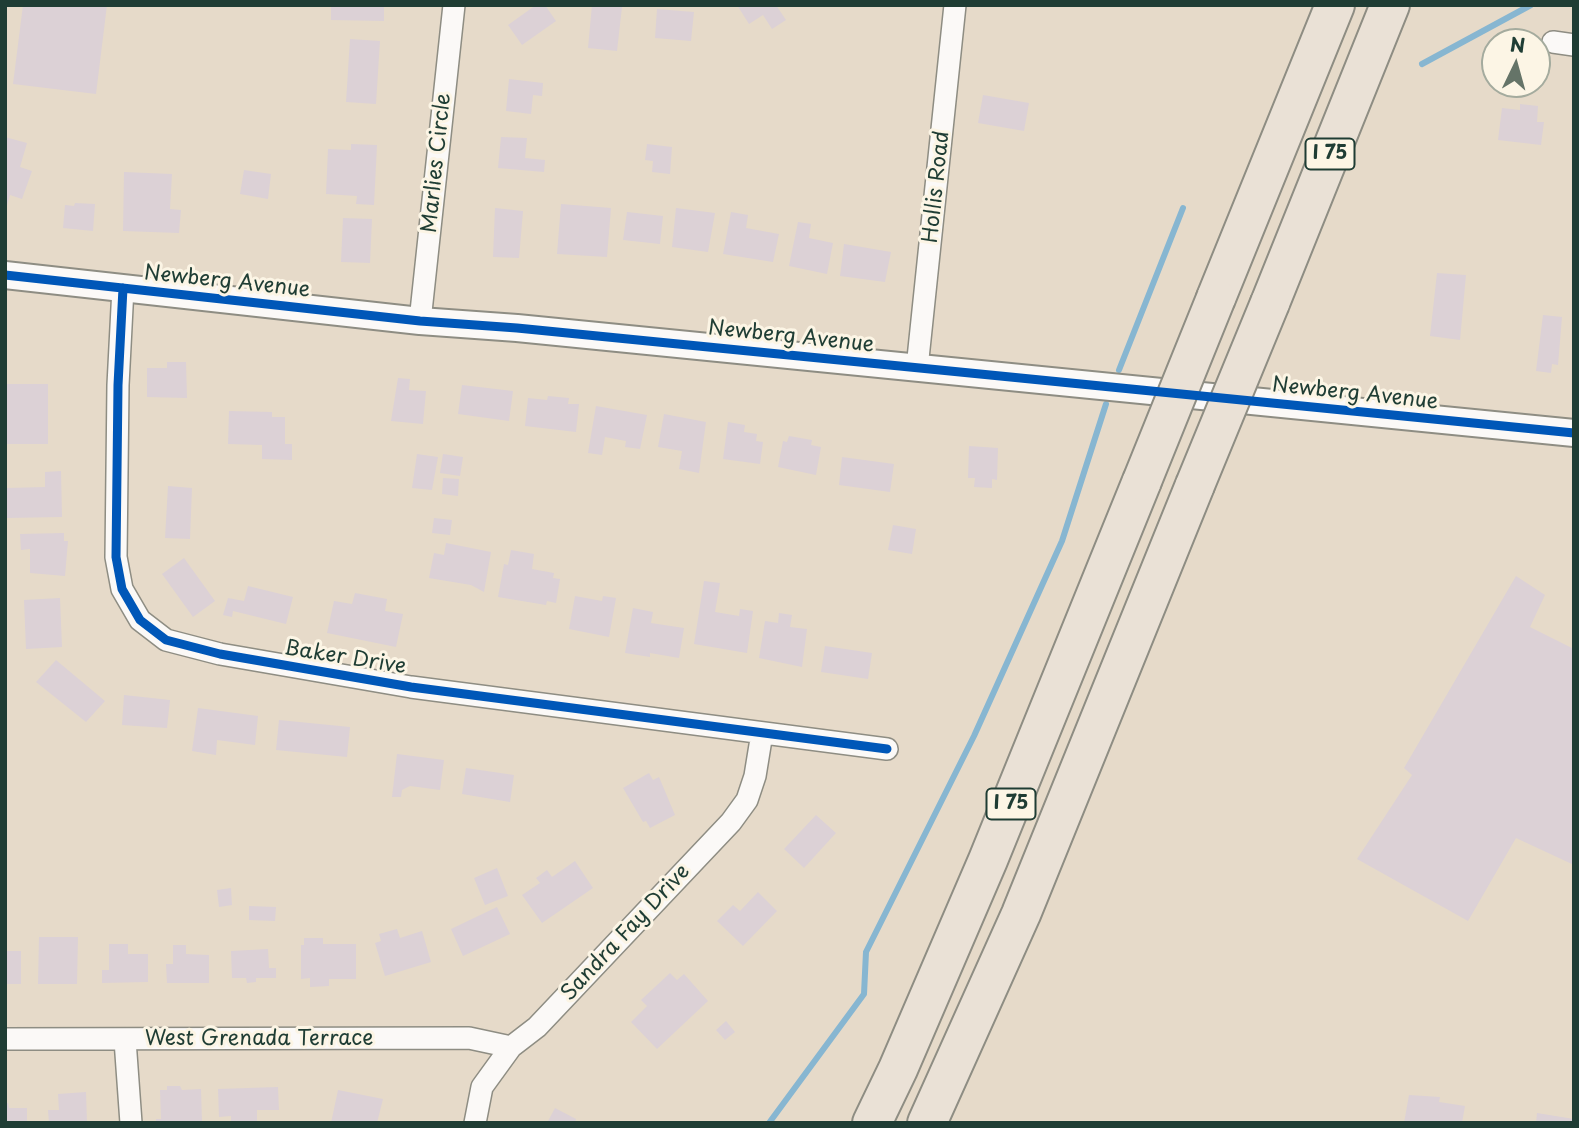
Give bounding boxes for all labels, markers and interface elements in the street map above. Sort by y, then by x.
north arrow [1481,28,1551,98]
text: N [1509,29,1526,59]
street label: Marlies Circle [417,92,457,234]
street label: Hollis Road [919,130,955,244]
road number: I 75 [1306,138,1354,170]
street label: Newberg Avenue [143,261,311,303]
street label: Newberg Avenue [707,316,875,358]
street label: Newberg Avenue [1271,373,1439,415]
street label: Baker Drive [282,636,408,680]
road number: I 75 [986,789,1036,820]
street label: Sandra Fay Drive [556,860,696,1006]
street label: West Grenada Terrace [145,1026,373,1052]

